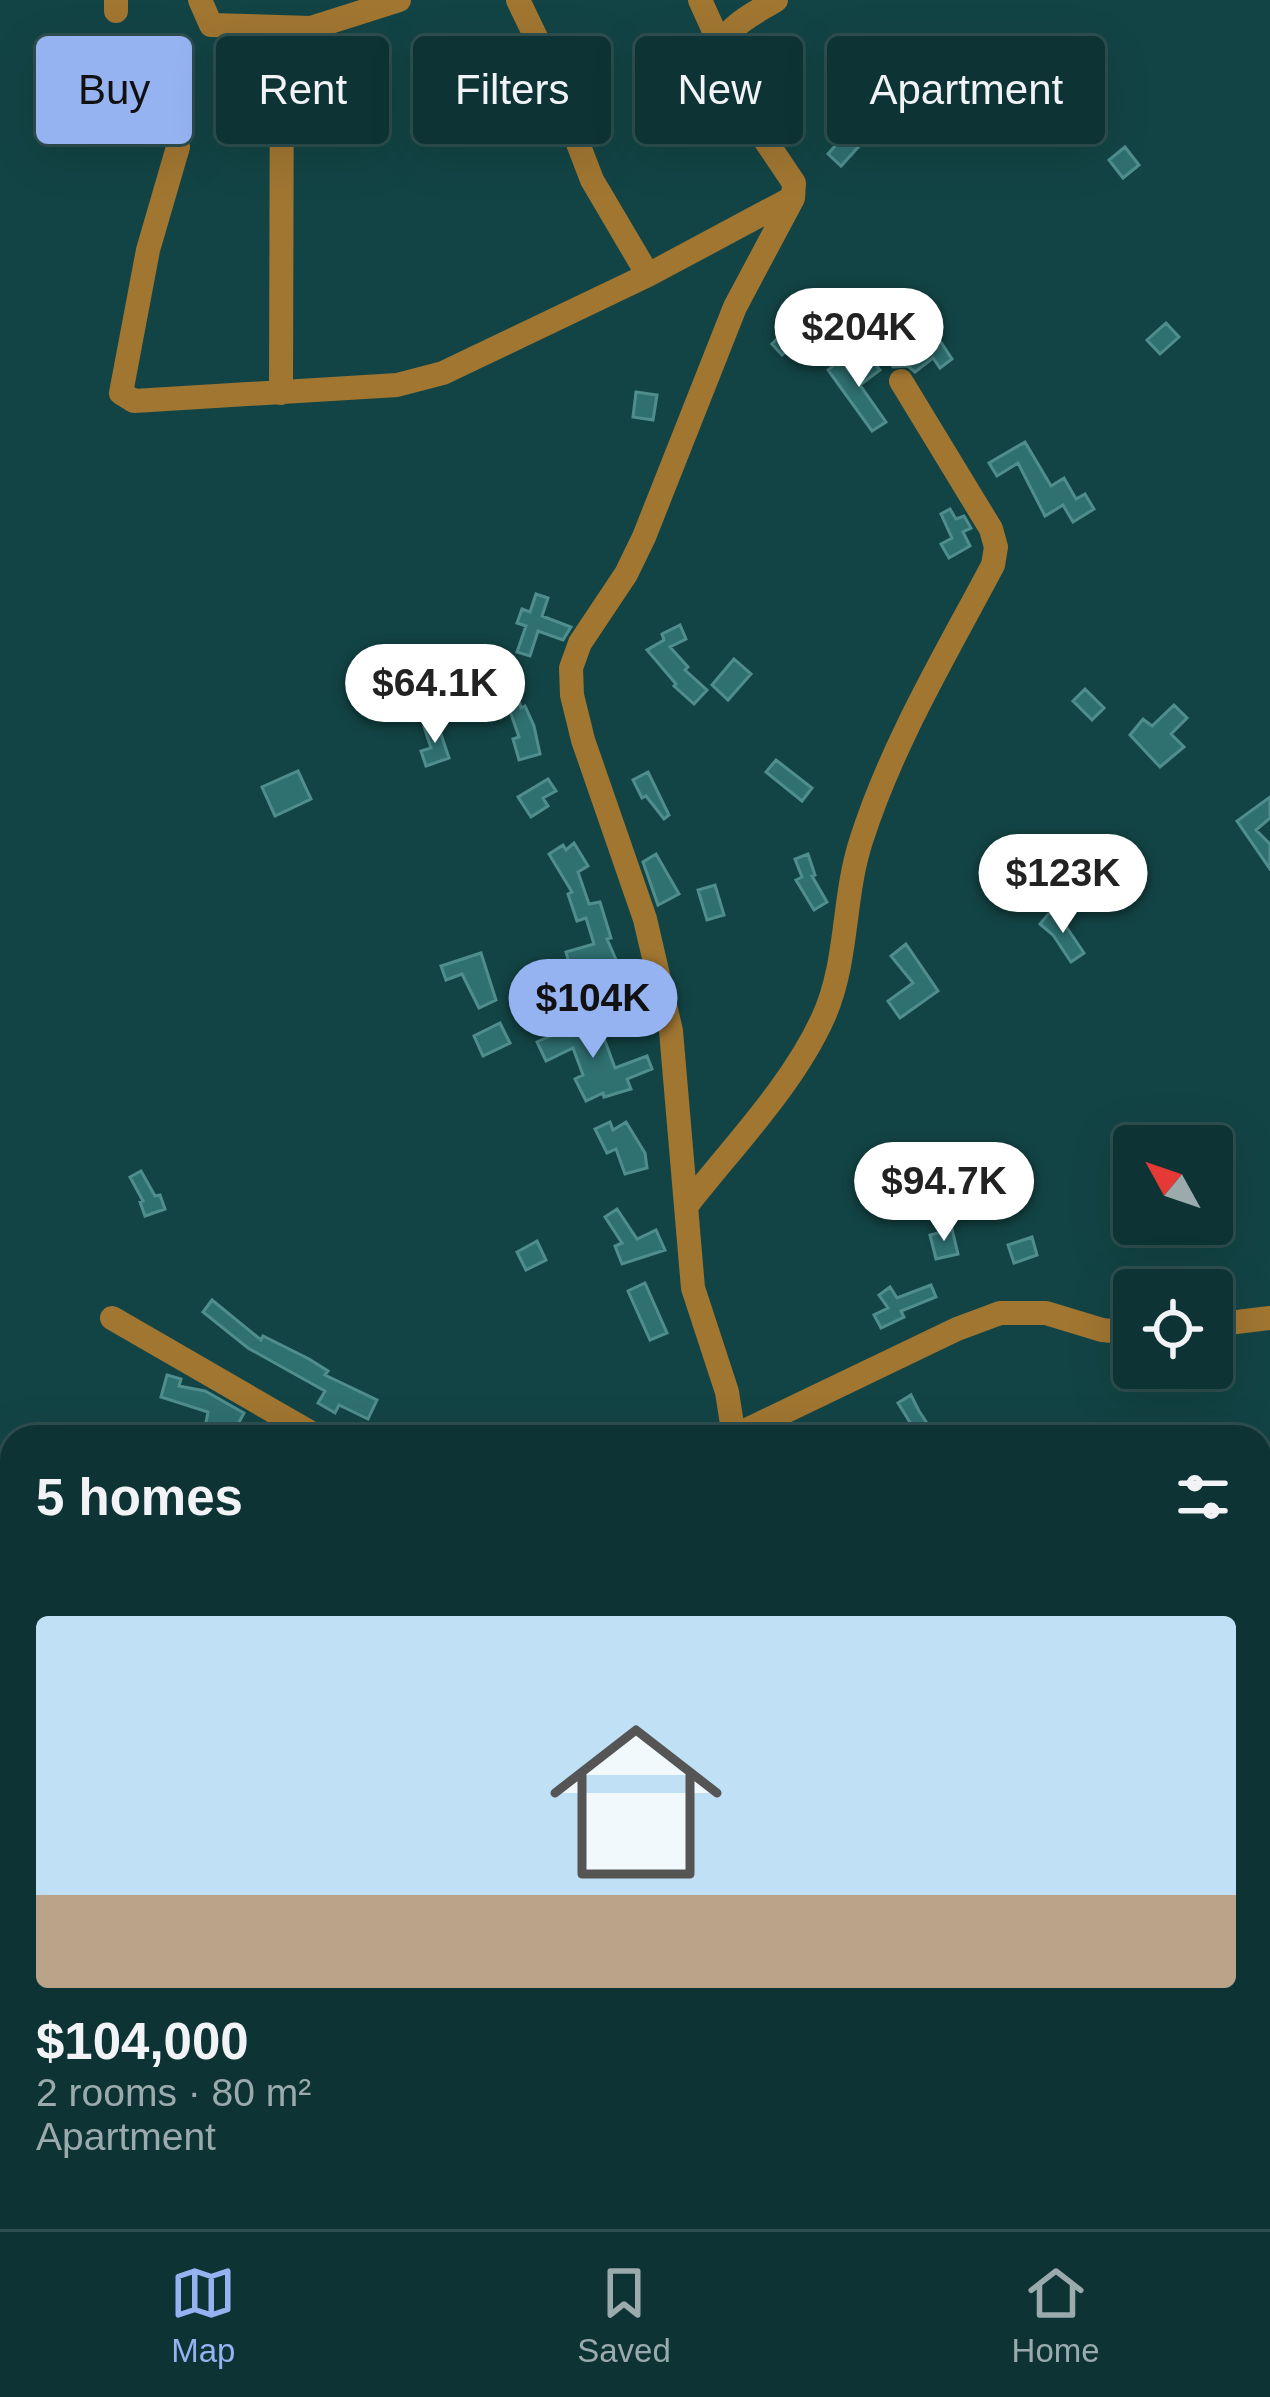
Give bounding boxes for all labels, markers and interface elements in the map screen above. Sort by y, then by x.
chip: Buy [36,36,192,144]
chip: Rent [216,36,389,144]
chip: Filters [413,36,611,144]
chip: New [635,36,803,144]
chip: Apartment [827,36,1105,144]
pin: $204K [775,288,943,390]
text: $204K [802,305,916,348]
pin: $64.1K [337,644,533,746]
text: $64.1K [372,661,498,704]
pin: $123K [979,834,1147,936]
text: $123K [1006,851,1120,894]
pin: $104K [509,959,677,1061]
text: $104K [536,976,650,1019]
north arrow [1113,1125,1233,1245]
map controls [1113,1125,1233,1389]
pin: $94.7K [846,1142,1042,1244]
text: $94.7K [881,1159,1007,1202]
button: locate [1113,1269,1233,1389]
icon: filters [1170,1464,1236,1530]
text: 5 homes [36,1469,243,1526]
icon: home [528,1694,744,1910]
text: $104,000 [36,2013,249,2070]
text: 2 rooms · 80 m² [36,2071,311,2114]
text: Apartment [36,2115,216,2158]
tab: Map [170,2260,236,2370]
tab: Saved [577,2260,671,2370]
tab: Home [1012,2260,1100,2370]

